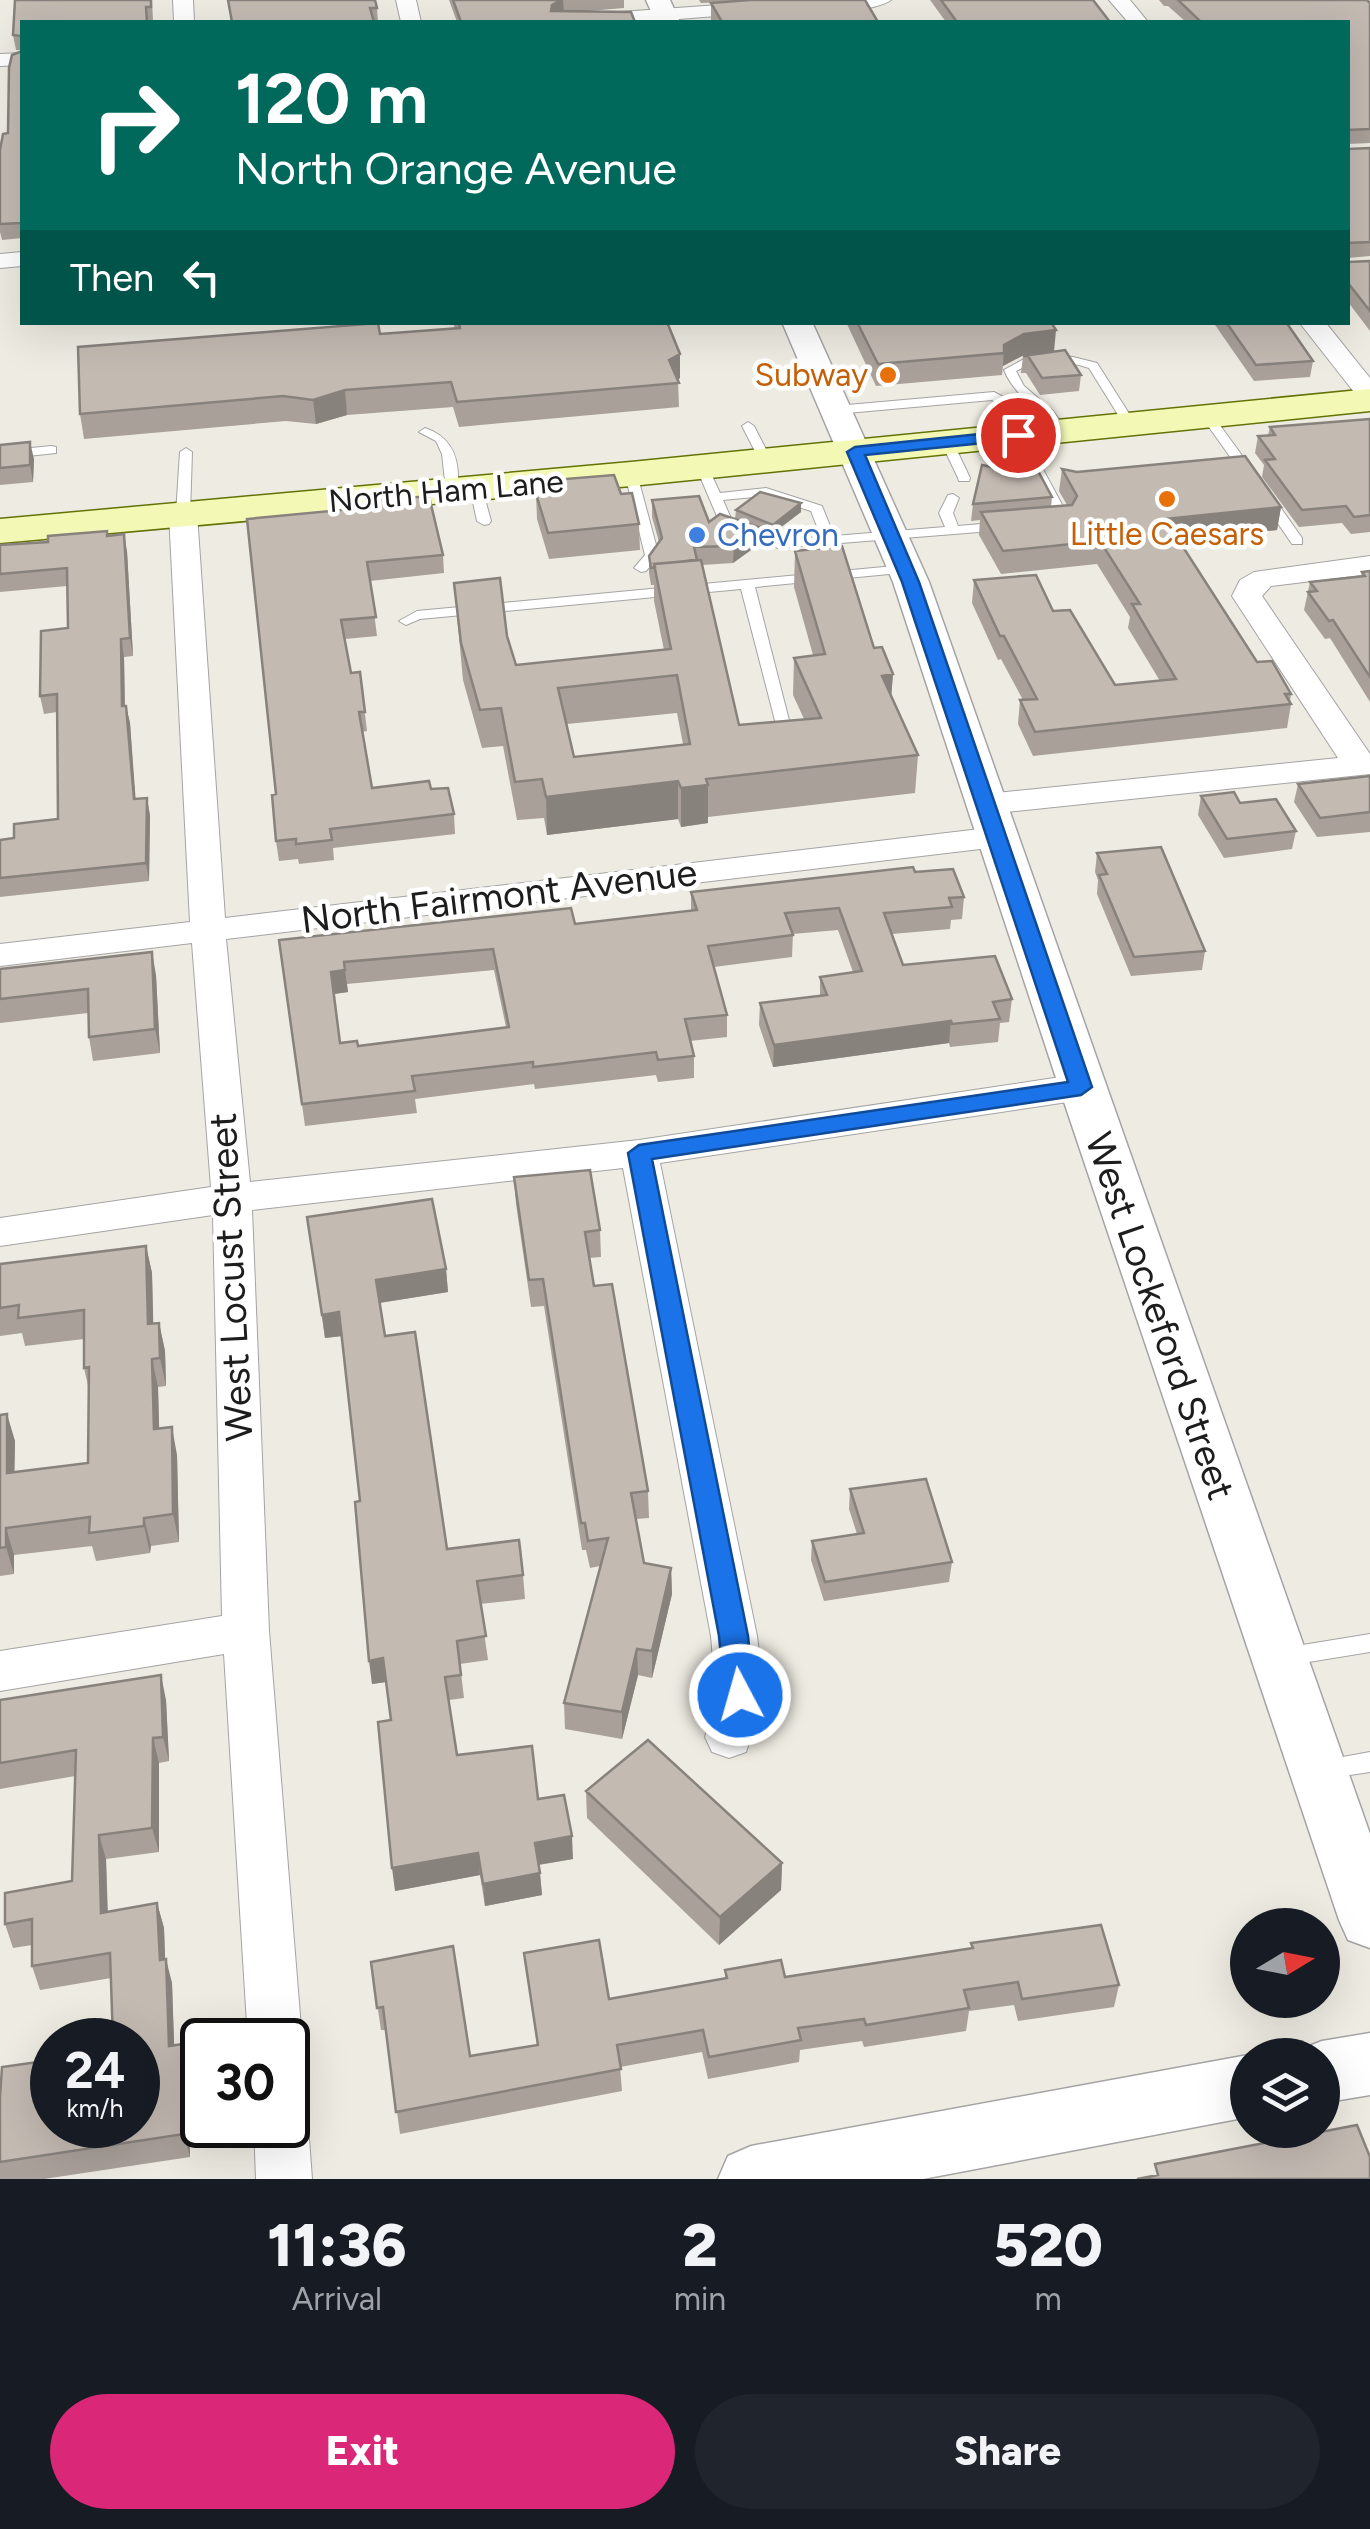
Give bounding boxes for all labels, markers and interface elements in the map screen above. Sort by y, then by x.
text: 120 m [235,56,428,141]
icon: right [70,60,200,190]
text: North Orange Avenue [235,141,677,195]
icon: left [174,250,229,305]
text: Then [70,255,154,301]
place label: Subway [755,356,868,394]
marker: Subway [877,364,899,386]
pin [976,393,1061,478]
icon: arrive [991,408,1046,463]
street label: North Ham Lane [327,462,565,520]
marker: Little Caesars [1156,488,1178,510]
place label: Little Caesars [1070,515,1264,553]
place label: Chevron [717,516,839,554]
marker: Chevron [686,524,708,546]
street label: North Fairmont Avenue [298,849,700,943]
street label: West Locust Street [199,1112,263,1442]
street label: West Lockeford Street [1076,1126,1244,1506]
position arrow [688,1643,792,1747]
north arrow [1230,1908,1340,2018]
map controls [1230,1908,1340,2148]
speed limit sign: 30 [180,2018,310,2148]
button: layers [1230,2038,1340,2148]
text: 24 [65,2040,125,2101]
text: km/h [66,2093,124,2123]
text: 11:36 [267,2209,407,2281]
text: 2 [682,2209,718,2281]
text: 520 [993,2209,1103,2281]
text: Arrival [292,2280,382,2318]
text: min [674,2280,726,2318]
text: m [1034,2280,1062,2318]
button: Exit [50,2394,675,2509]
button: Share [695,2394,1320,2509]

